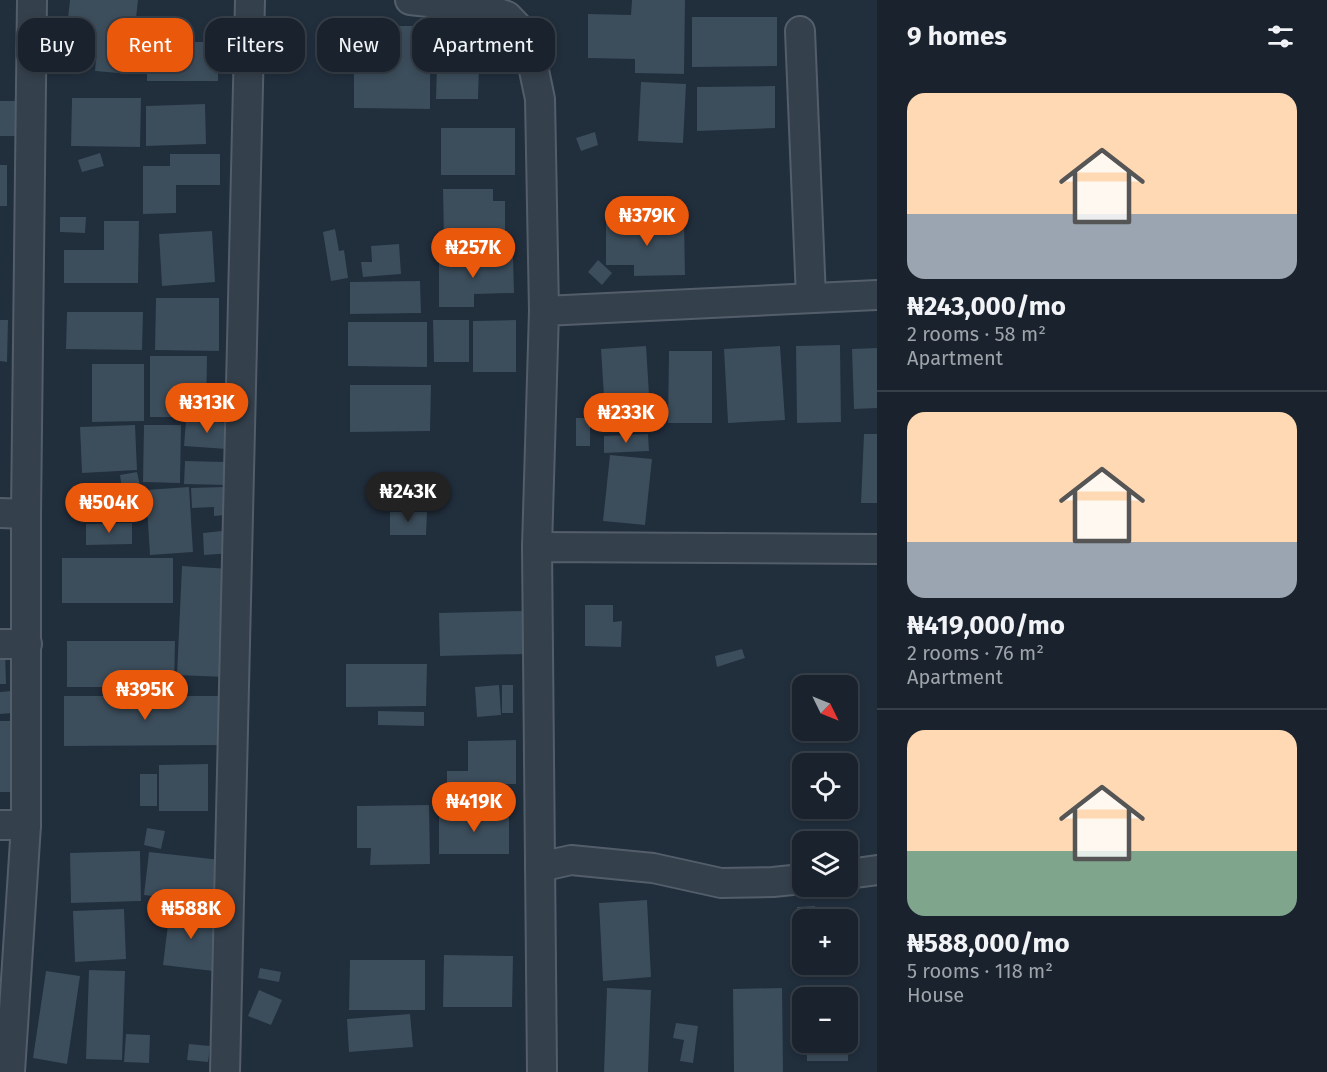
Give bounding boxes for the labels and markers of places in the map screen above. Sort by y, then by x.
pin: ₦379K [605,196,689,247]
pin: ₦257K [431,228,515,279]
pin: ₦313K [165,383,249,434]
pin: ₦233K [584,393,668,444]
pin: ₦243K [366,472,450,523]
pin: ₦504K [67,483,151,534]
pin: ₦395K [103,670,187,721]
pin: ₦419K [432,782,516,833]
pin: ₦588K [149,889,233,940]

